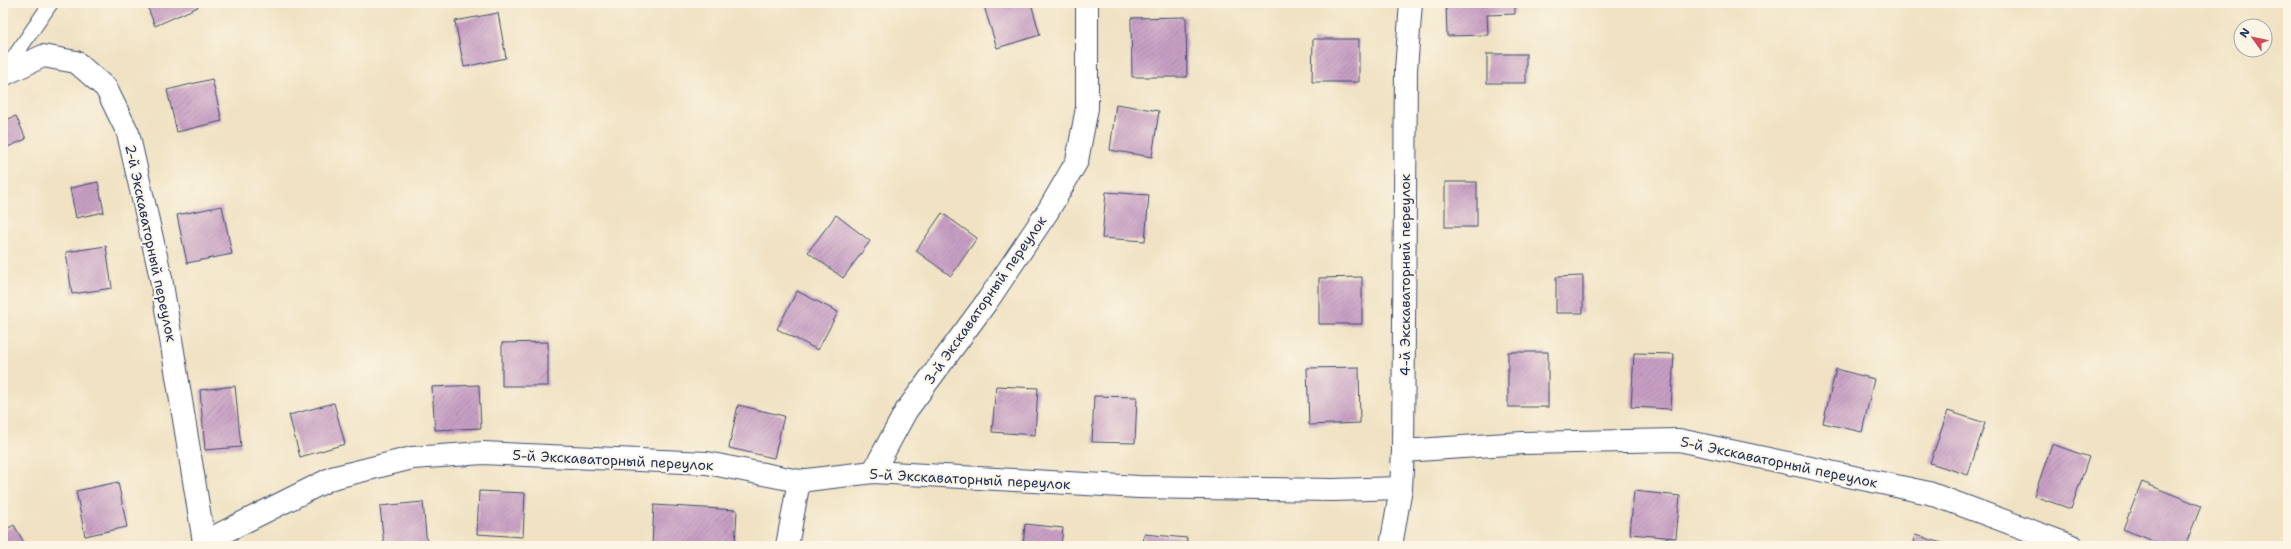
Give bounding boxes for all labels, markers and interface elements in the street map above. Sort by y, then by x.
north arrow [2233,18,2273,58]
text: N [2236,25,2254,41]
street label: 2-й Экскаваторный переулок [121,143,181,344]
street label: 4-й Экскаваторный переулок [1396,173,1414,376]
street label: 3-й Экскаваторный переулок [920,212,1051,388]
street label: 5-й Экскаваторный переулок [1679,432,1880,492]
street label: 5-й Экскаваторный переулок [512,446,714,474]
street label: 5-й Экскаваторный переулок [869,465,1071,493]

